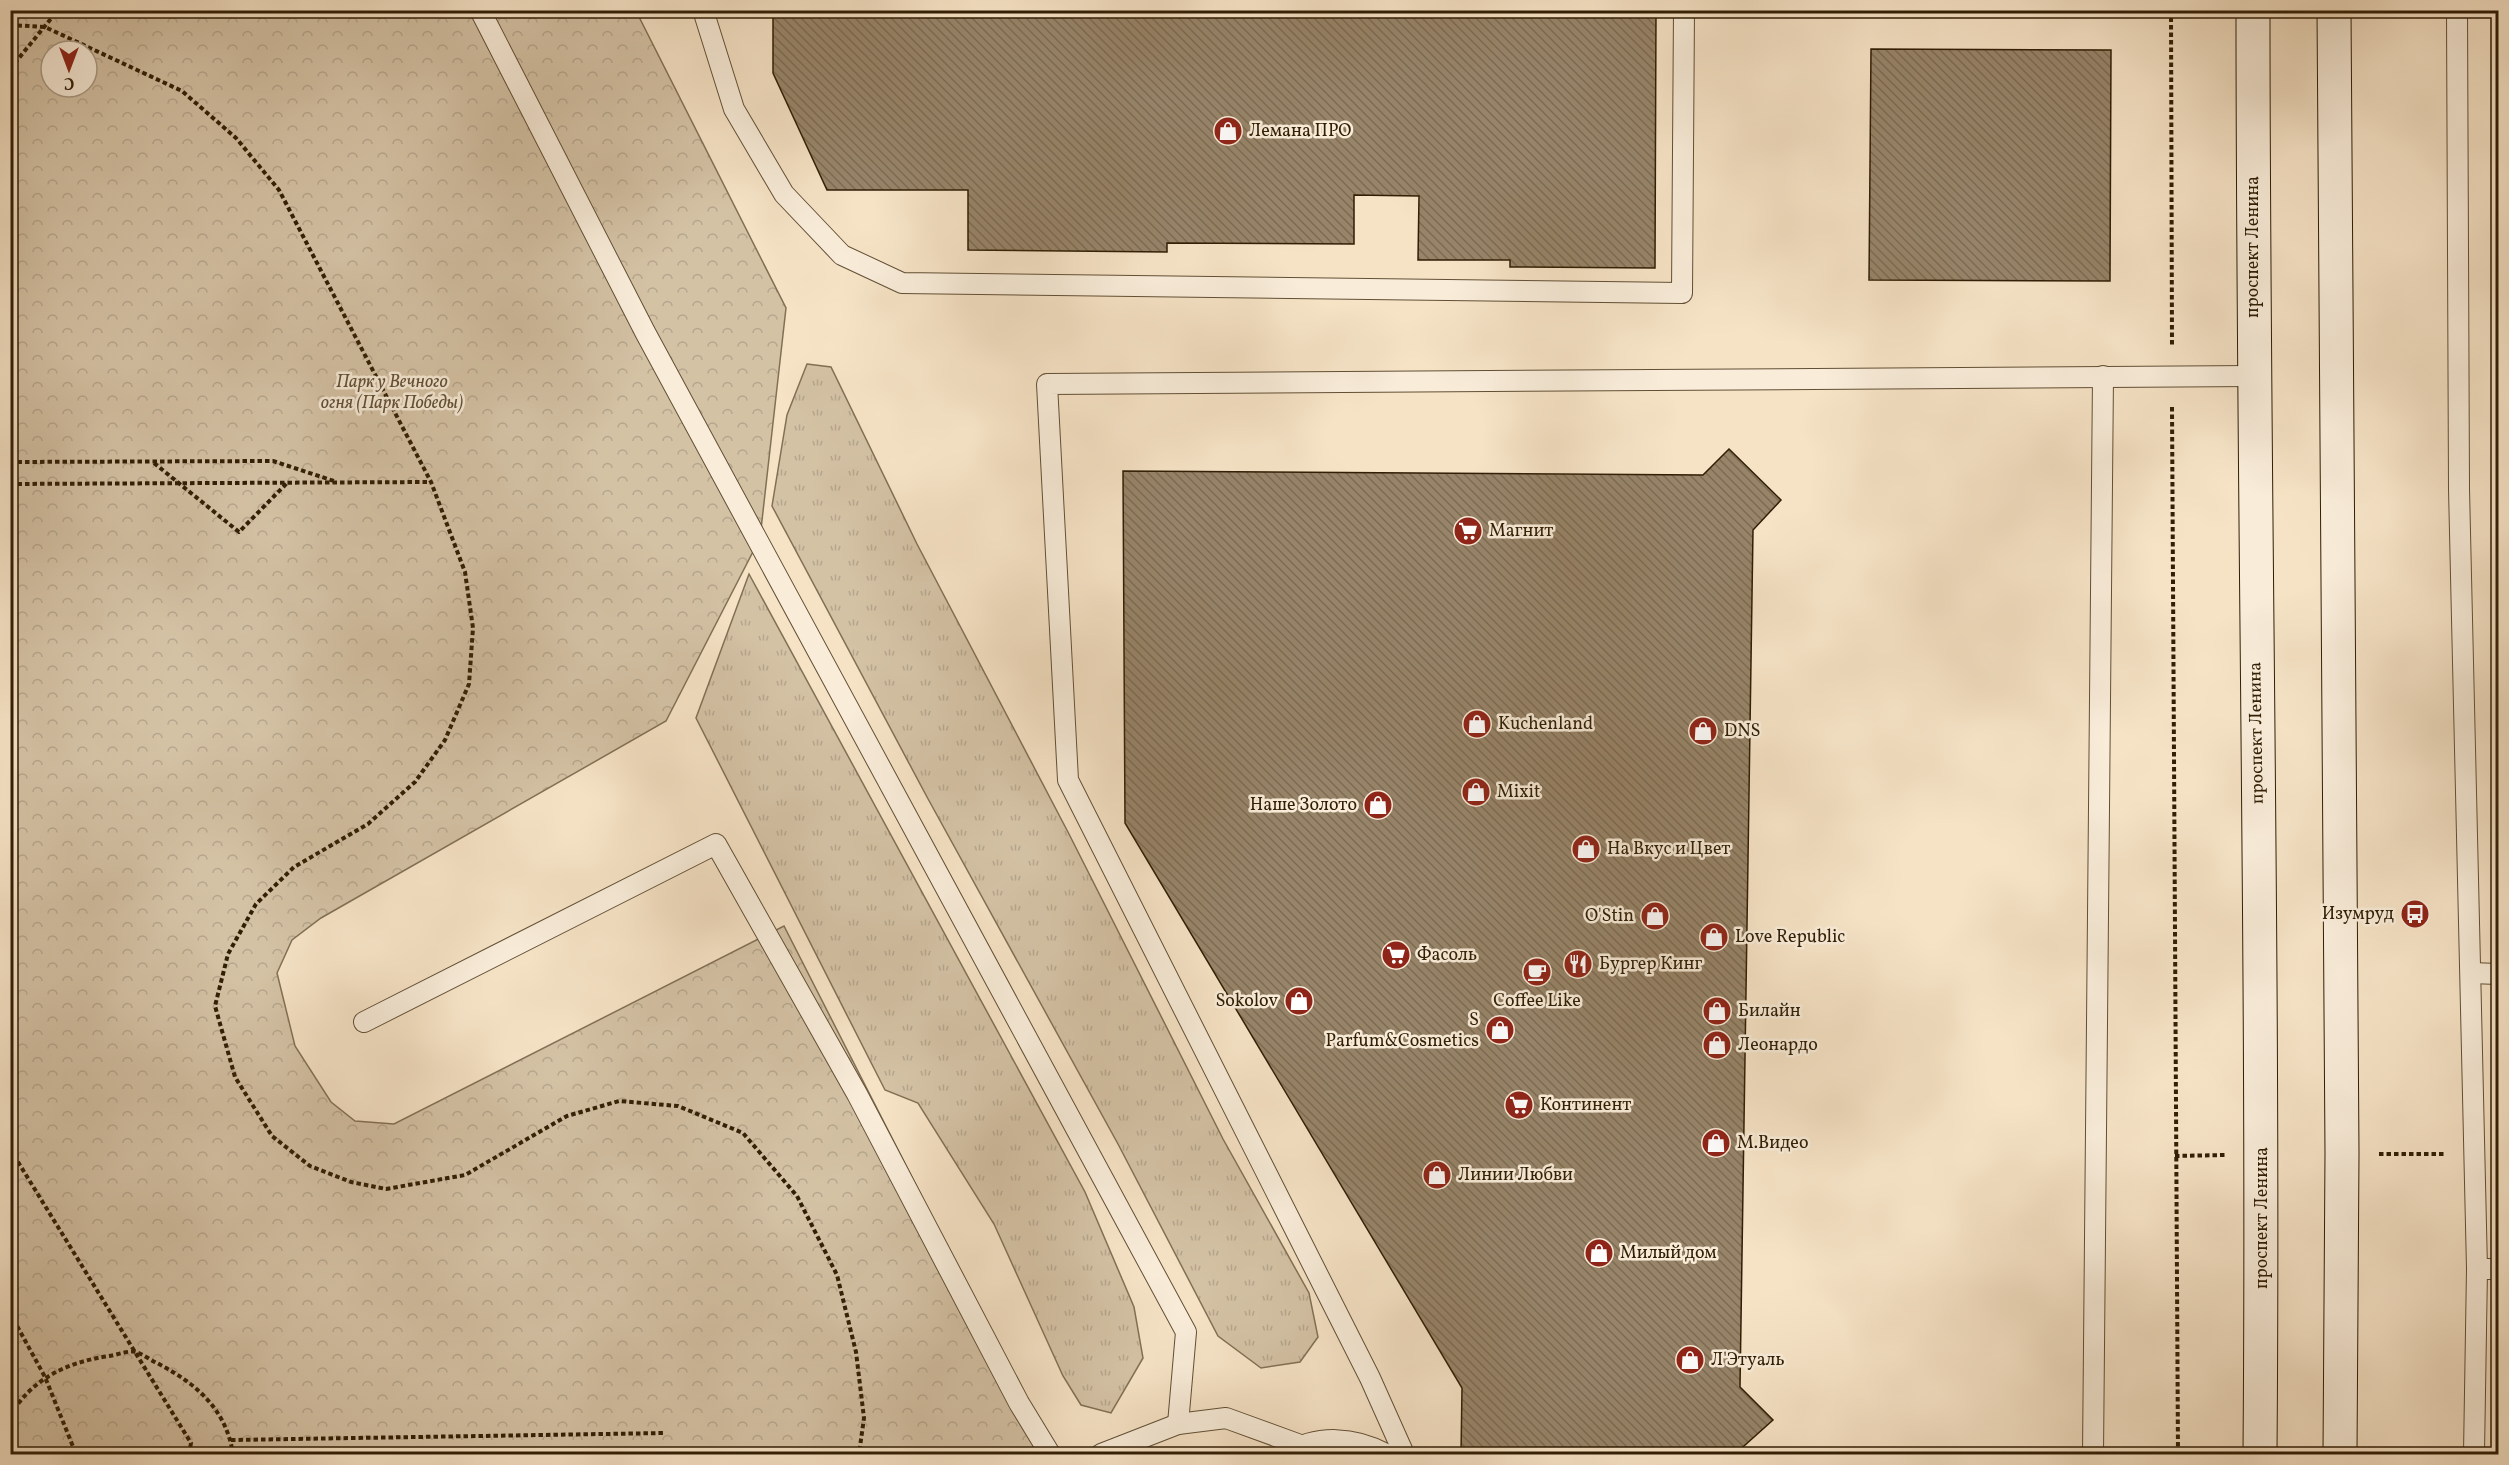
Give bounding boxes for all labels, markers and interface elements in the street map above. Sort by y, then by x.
north arrow [39,39,99,99]
text: С [64,71,74,93]
shop icon: Лемана ПРО [1212,115,1244,147]
place label: Лемана ПРО [1249,119,1352,144]
street label: проспект Ленина [2241,176,2266,318]
park label: Парк у Вечного огня (Парк Победы) [321,370,463,416]
supermarket icon: Магнит [1452,515,1484,547]
place label: Магнит [1489,519,1553,544]
street label: проспект Ленина [2243,662,2271,804]
shop icon: Kuchenland [1461,708,1493,740]
place label: Kuchenland [1498,712,1593,737]
shop icon: DNS [1687,715,1719,747]
place label: DNS [1724,719,1760,744]
shop icon: Mixit [1460,776,1492,808]
place label: Mixit [1497,780,1540,805]
shop icon: Наше Золото [1362,789,1394,821]
place label: Наше Золото [1250,793,1357,818]
shop icon: На Вкус и Цвет [1570,833,1602,865]
place label: На Вкус и Цвет [1607,837,1730,862]
bus stop icon: Изумруд [2399,898,2431,930]
shop icon: O'Stin [1639,900,1671,932]
place label: Изумруд [2322,902,2394,927]
place label: O'Stin [1585,904,1634,929]
shop icon: Love Republic [1698,921,1730,953]
place label: Love Republic [1735,925,1845,950]
supermarket icon: Фасоль [1380,939,1412,971]
place label: Фасоль [1417,943,1477,968]
restaurant icon: Бургер Кинг [1562,948,1594,980]
place label: Бургер Кинг [1599,952,1702,977]
cafe icon: Coffee Like [1521,956,1553,988]
shop icon: Sokolov [1283,985,1315,1017]
place label: Sokolov [1215,989,1278,1014]
place label: Coffee Like [1493,989,1581,1014]
shop icon: Билайн [1701,995,1733,1027]
place label: Билайн [1738,999,1801,1024]
place label: S Parfum&Cosmetics [1325,1008,1479,1054]
shop icon: S Parfum&Cosmetics [1484,1014,1516,1046]
shop icon: Леонардо [1701,1029,1733,1061]
place label: Леонардо [1738,1033,1818,1058]
supermarket icon: Континент [1503,1089,1535,1121]
place label: Континент [1540,1093,1631,1118]
shop icon: М.Видео [1700,1127,1732,1159]
place label: М.Видео [1737,1131,1808,1156]
street label: проспект Ленина [2250,1147,2275,1289]
shop icon: Линии Любви [1421,1159,1453,1191]
place label: Линии Любви [1458,1163,1573,1188]
shop icon: Милый дом [1583,1237,1615,1269]
place label: Милый дом [1620,1241,1717,1266]
shop icon: Л'Этуаль [1674,1344,1706,1376]
place label: Л'Этуаль [1711,1348,1785,1373]

